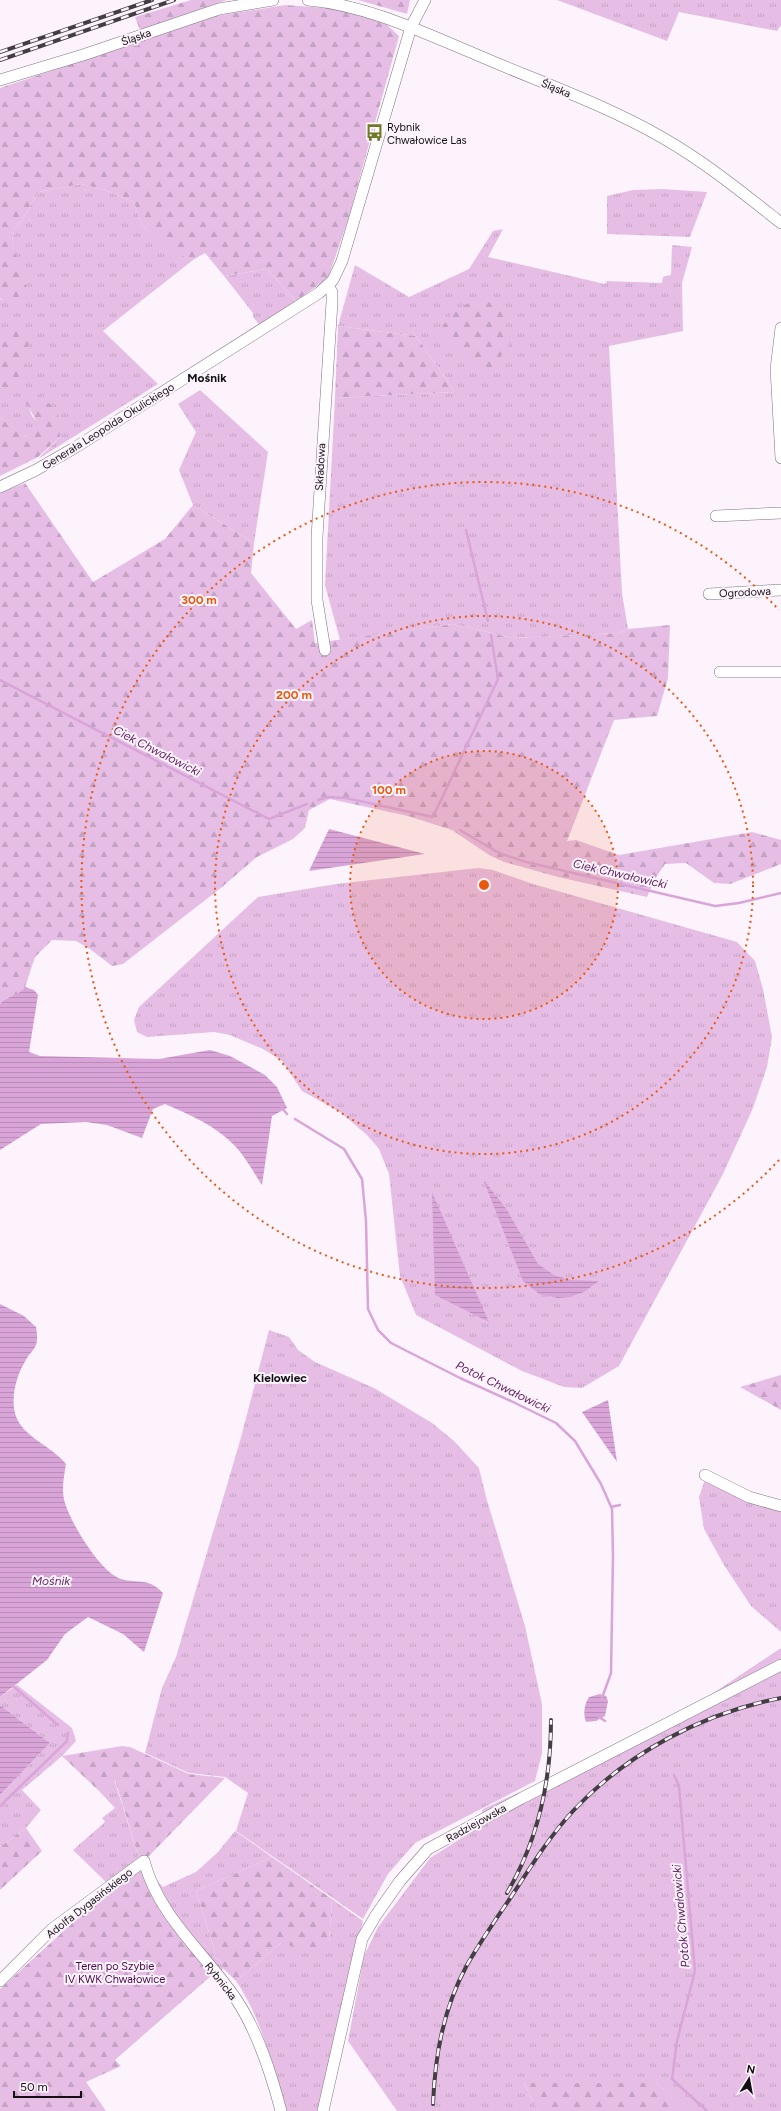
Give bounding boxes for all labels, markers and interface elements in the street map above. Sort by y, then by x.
street label: Śląska [119,25,153,49]
street label: Śląska [539,76,573,100]
place label: Rybnik Chwałowice Las [387,121,467,147]
bus stop icon: Rybnik Chwałowice Las [364,123,384,143]
district label: Mośnik [187,371,227,385]
street label: Generała Leopolda Okulickiego [40,380,177,473]
street label: Składowa [313,443,328,491]
street label: Ogrodowa [719,585,771,600]
text: 300 m [181,593,217,607]
text: 200 m [276,688,312,702]
water label: Ciek Chwałowicki [111,723,203,779]
text: 100 m [372,783,406,797]
water label: Ciek Chwałowicki [572,856,669,892]
centre of rings [477,878,491,892]
water label: Potok Chwałowicki [453,1358,553,1416]
district label: Kielowiec [253,1371,307,1385]
water label: Mośnik [32,1574,71,1588]
street label: Radziejowska [444,1802,509,1845]
water label: Potok Chwałowicki [670,1864,692,1968]
street label: Adolfa Dygasińskiego [44,1866,135,1941]
park label: Teren po Szybie IV KWK Chwałowice [65,1960,165,1986]
street label: Rybnicka [202,1960,239,2003]
north arrow [729,2059,769,2099]
text: N [745,2062,756,2077]
scale bar [14,2073,81,2099]
text: 50 m [20,2080,48,2094]

